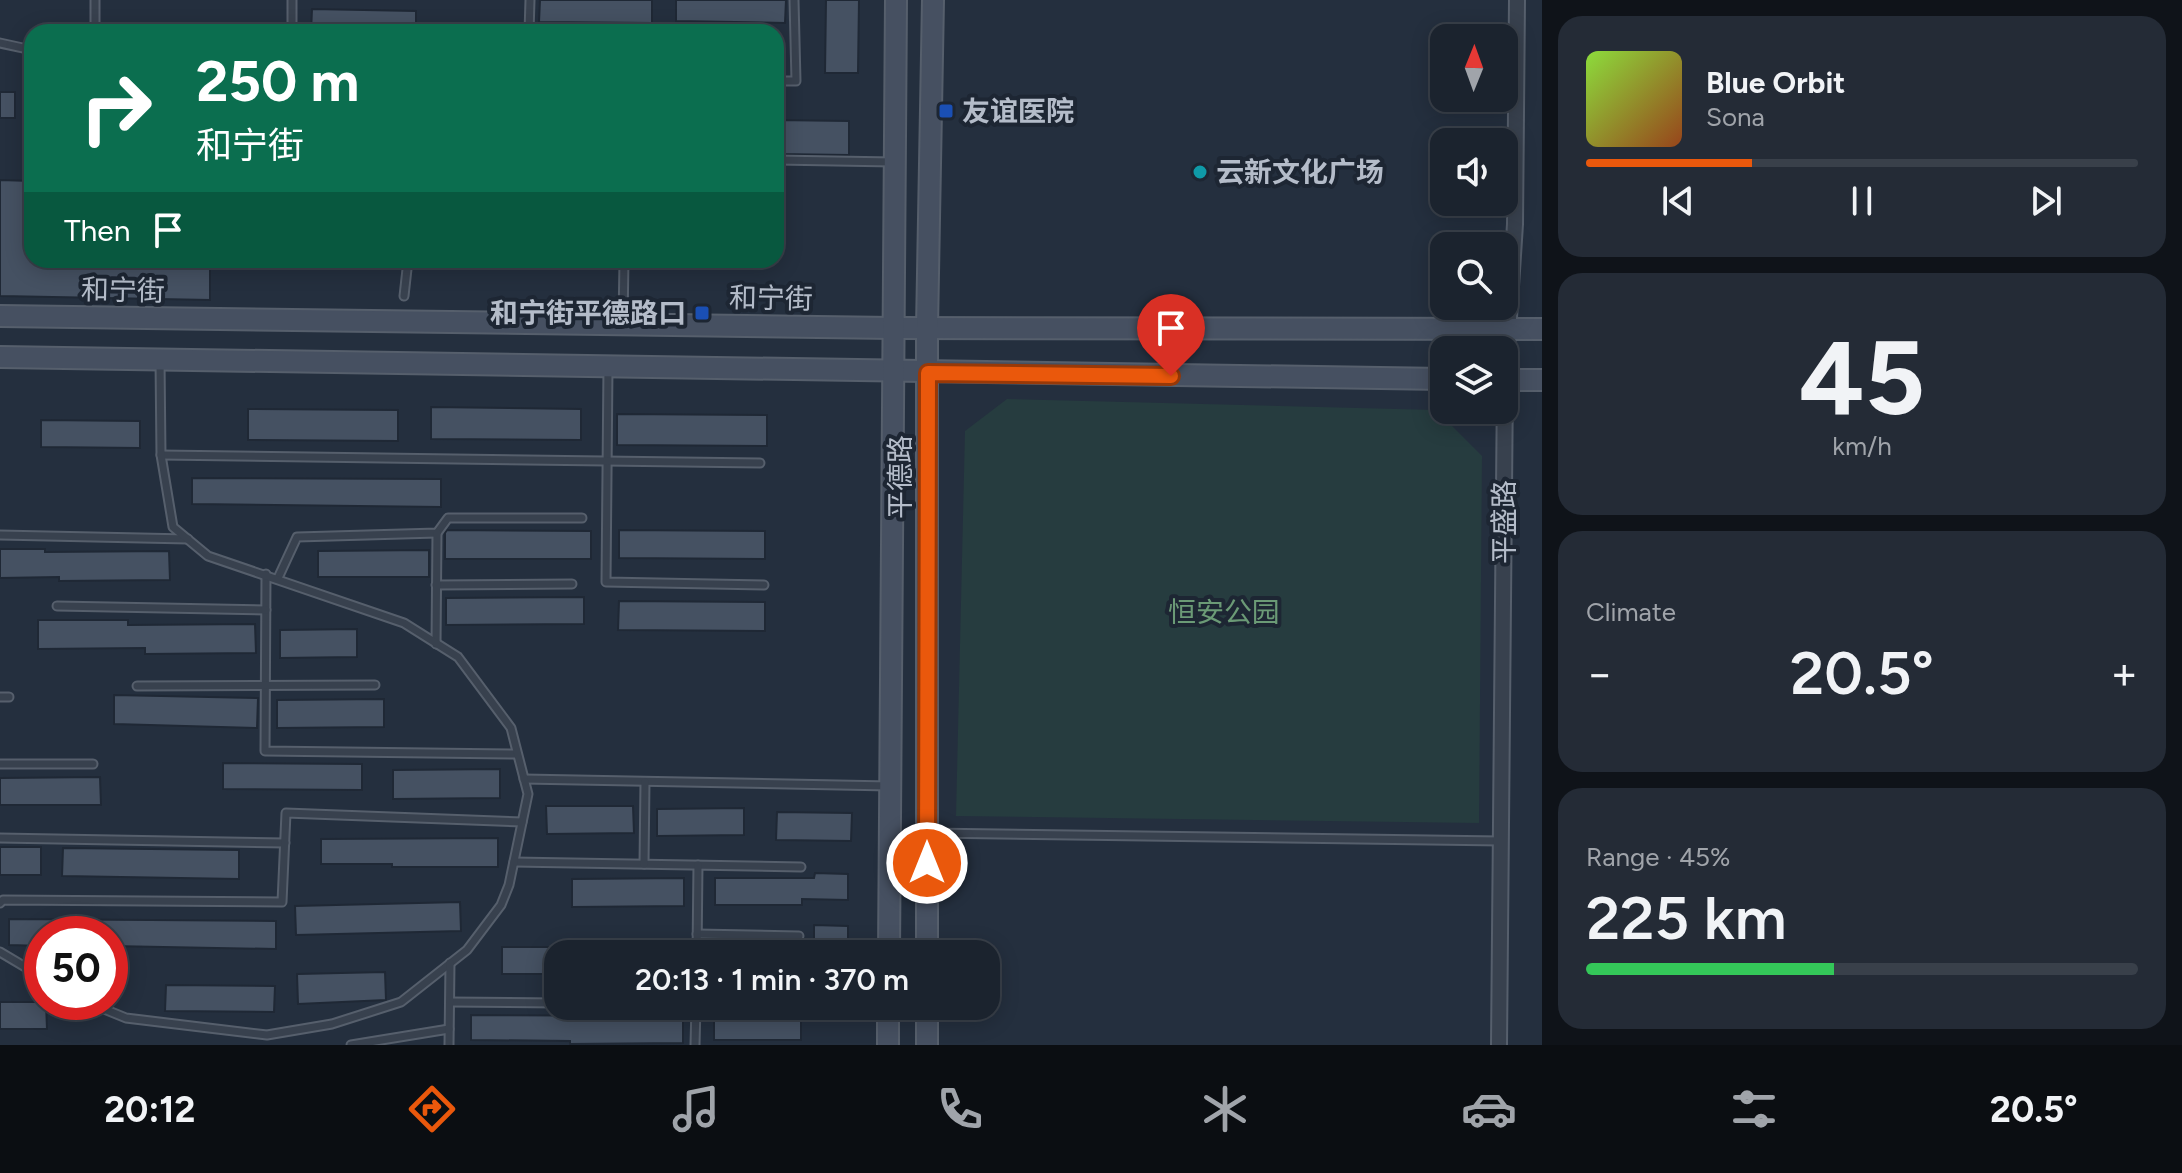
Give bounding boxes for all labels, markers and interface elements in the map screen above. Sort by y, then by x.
north arrow [1430,24,1518,112]
map controls [1430,24,1518,424]
text: 250 m [196,48,359,115]
icon: right [64,56,168,160]
text: Blue Orbit [1706,64,1845,101]
place label: 友谊医院 [962,94,1074,128]
text: Sona [1706,101,1765,133]
marker: 友谊医院 [937,102,955,120]
text: 和宁街 [196,124,304,167]
button: sound [1430,128,1518,216]
place label: 云新文化广场 [1216,155,1384,189]
marker: 云新文化广场 [1191,163,1209,181]
icon: previous [1656,179,1700,223]
icon: pause [1840,179,1884,223]
icon: next [2024,179,2068,223]
icon: arrive [146,208,190,252]
text: Then [64,212,130,249]
button: search [1430,232,1518,320]
street label: 和宁街 [81,272,165,308]
street label: 和宁街 [729,280,813,316]
pin [1137,294,1205,376]
place label: 和宁街平德路口 [490,296,686,330]
marker: 和宁街平德路口 [693,304,711,322]
icon: arrive [1149,306,1193,350]
text: 45 [1799,315,1925,440]
button: layers [1430,336,1518,424]
text: km/h [1832,430,1892,462]
street label: 平德路 [883,435,917,519]
street label: 平盛路 [1487,480,1521,564]
park label: 恒安公园 [1168,595,1280,629]
text: Climate [1586,596,1676,628]
text: 20.5° [1790,637,1934,709]
text: − [1586,647,1613,700]
text: + [2111,647,2138,700]
position arrow [885,821,969,905]
text: Range · 45% [1586,841,1730,873]
text: 225 km [1586,882,1787,954]
speed limit sign: 50 [24,916,128,1020]
text: 20:13 · 1 min · 370 m [635,961,909,998]
icon: directions [404,1081,460,1137]
icon: music [668,1081,724,1137]
icon: phone [932,1081,988,1137]
icon: climate [1197,1081,1253,1137]
icon: car [1461,1081,1517,1137]
icon: filters [1726,1081,1782,1137]
text: 20:12 [104,1088,195,1131]
text: 20.5° [1990,1088,2078,1131]

